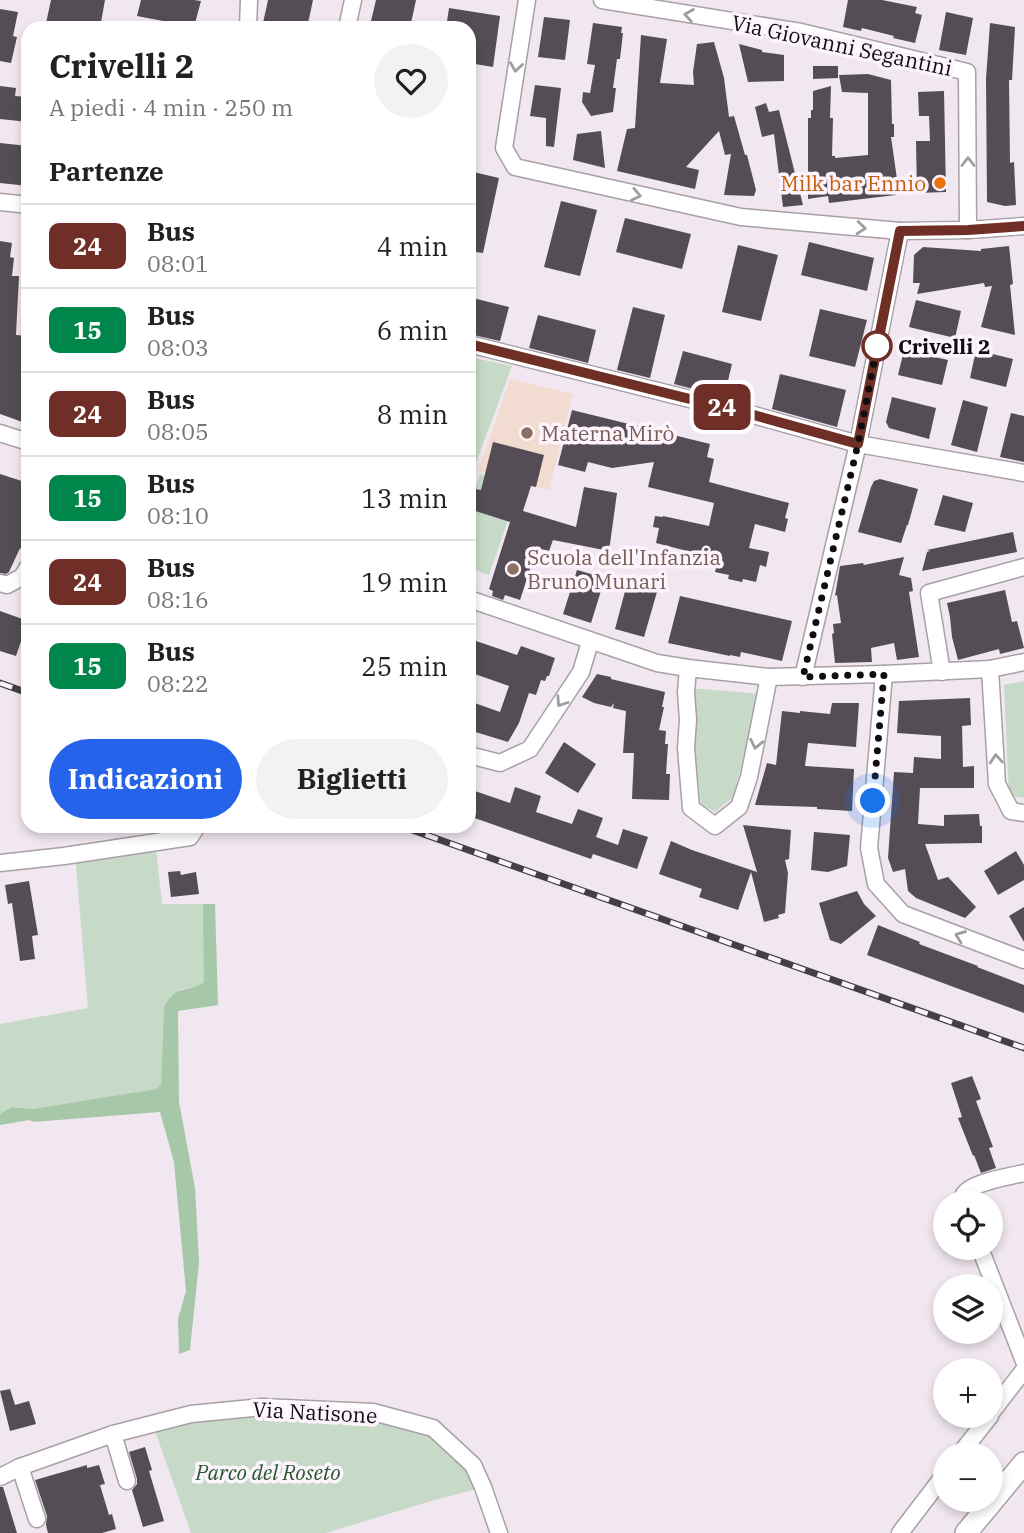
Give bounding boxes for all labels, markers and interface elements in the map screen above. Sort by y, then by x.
one-way arrow [683,8,695,23]
street label: Via Giovanni Segantini [729,8,955,82]
text: Crivelli 2 [49,44,195,87]
button: heart [374,44,448,118]
one-way arrow [509,62,524,73]
text: A piedi · 4 min · 250 m [49,92,293,122]
text: Partenze [49,154,164,188]
one-way arrow [960,156,976,166]
place label: Milk bar Ennio [780,169,926,197]
marker: Milk bar Ennio [932,175,948,191]
one-way arrow [630,186,642,201]
text: Bus [147,214,195,248]
one-way arrow [855,220,866,235]
text: 4 min [377,229,448,263]
text: 24 [73,230,102,262]
text: 08:01 [147,248,209,278]
text: Bus [147,298,195,332]
text: 6 min [377,313,448,347]
text: 15 [73,314,102,346]
marker: Crivelli 2 [862,331,892,361]
text: 08:03 [147,332,209,362]
place label: Crivelli 2 [898,332,991,360]
text: Bus [147,382,195,416]
line badge: 24 [690,384,754,430]
text: 24 [708,391,736,423]
text: 8 min [377,397,448,431]
text: 24 [73,398,102,430]
text: 08:05 [147,416,209,446]
place label: Materna Mirò [541,419,674,447]
marker: Materna Mirò [519,425,535,441]
text: Bus [147,466,195,500]
text: 13 min [361,481,448,515]
text: 15 [73,482,102,514]
text: 08:10 [147,500,209,530]
place label: Scuola dell'Infanzia Bruno Munari [527,543,721,595]
text: Bus [147,550,195,584]
marker: Scuola dell'Infanzia Bruno Munari [505,561,521,577]
text: 19 min [361,565,448,599]
text: 24 [73,566,102,598]
text: 08:16 [147,584,209,614]
text: Bus [147,634,195,668]
text: 25 min [361,649,448,683]
text: 15 [73,650,102,682]
text: 08:22 [147,668,209,698]
one-way arrow [556,695,569,708]
one-way arrow [750,738,764,750]
button: Indicazioni [49,739,242,819]
button: Biglietti [256,739,448,819]
one-way arrow [989,754,1004,765]
your location [855,783,890,818]
one-way arrow [955,930,967,944]
map controls [933,1190,1003,1512]
button: locate [933,1190,1003,1260]
button: layers [933,1274,1003,1344]
button: + [933,1358,1003,1428]
street label: Via Natisone [252,1395,378,1429]
button: − [933,1442,1003,1512]
park label: Parco del Roseto [194,1458,341,1486]

